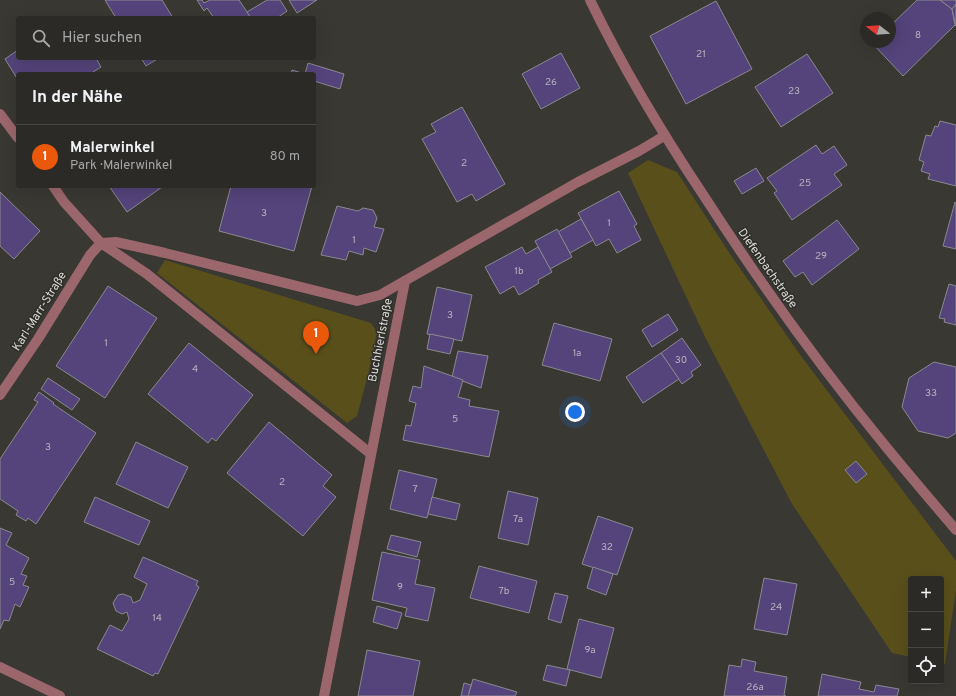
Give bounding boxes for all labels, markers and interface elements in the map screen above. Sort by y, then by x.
north arrow [860,12,896,48]
search box [16,16,316,60]
icon: search [30,27,52,49]
text: Hier suchen [62,29,142,48]
house number: 8 [915,29,921,42]
house number: 21 [696,48,706,61]
house number: 26 [545,76,557,89]
house number: 23 [788,85,800,98]
text: In der Nähe [32,87,123,109]
text: Malerwinkel [70,139,155,158]
text: 1 [42,149,48,165]
text: 80 m [270,149,300,165]
house number: 2 [461,157,467,170]
text: Park · Malerwinkel [70,158,172,174]
house number: 25 [799,177,811,190]
house number: 3 [261,207,267,220]
house number: 1 [607,217,611,230]
street label: Diefenbachstraße [734,225,801,312]
house number: 1 [352,234,356,247]
house number: 29 [815,250,827,263]
house number: 1b [514,265,524,278]
street label: Karl-Marr-Straße [9,269,71,354]
street label: Buchhierlstraße [365,297,397,383]
house number: 3 [447,309,453,322]
pin: 1 [303,321,329,354]
house number: 1 [104,337,108,350]
house number: 1a [573,347,581,360]
house number: 30 [675,354,687,367]
house number: 4 [192,363,198,376]
house number: 33 [925,387,937,400]
your location [565,402,585,422]
house number: 5 [452,413,458,426]
house number: 3 [45,441,51,454]
house number: 2 [279,476,285,489]
house number: 7 [412,483,418,496]
house number: 7a [513,513,523,526]
house number: 32 [601,541,613,554]
house number: 5 [9,576,15,589]
map controls [908,576,944,684]
button: + [908,576,944,612]
house number: 9 [397,581,403,594]
house number: 7b [499,585,510,598]
house number: 24 [770,601,782,614]
house number: 14 [152,612,162,625]
button: − [908,612,944,648]
house number: 9a [584,644,596,657]
button: locate [908,648,944,684]
house number: 26a [746,681,764,694]

